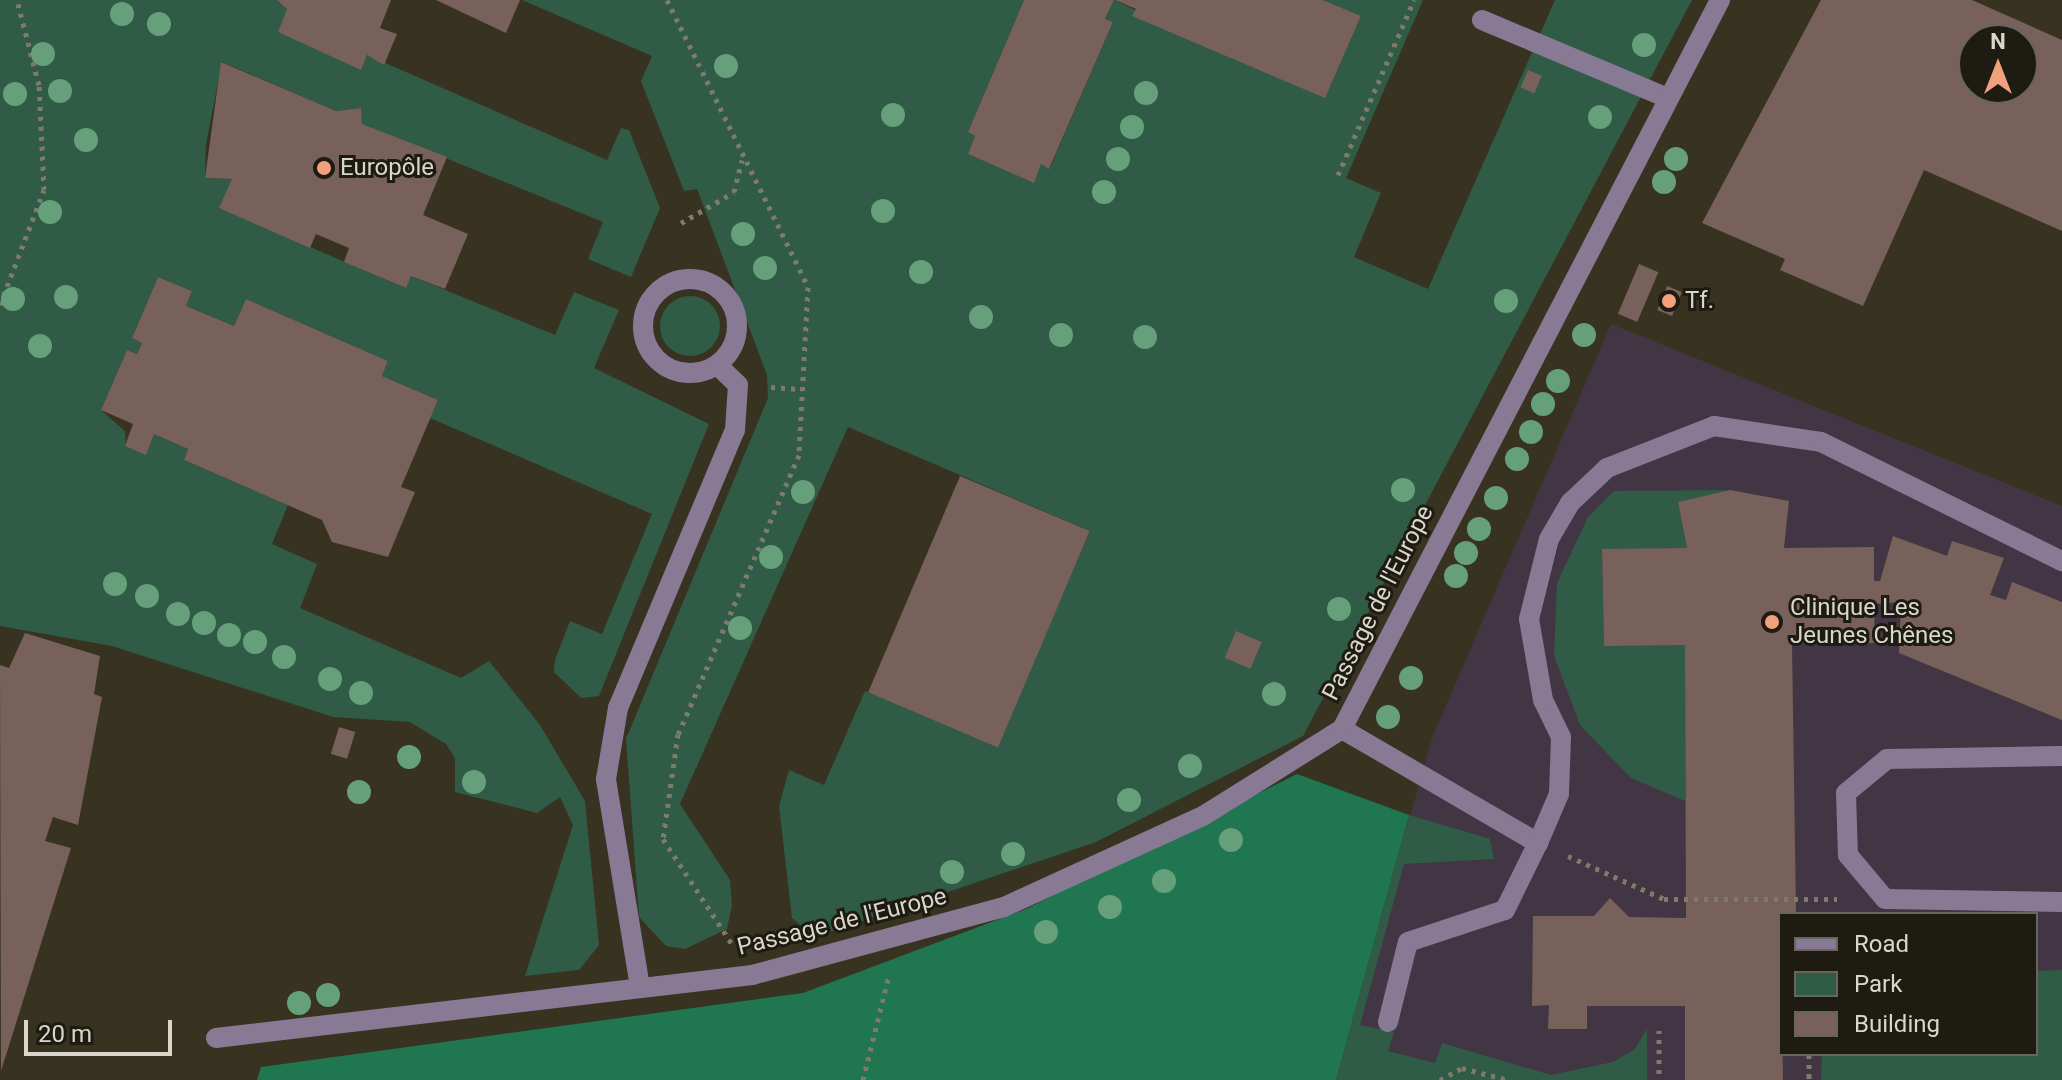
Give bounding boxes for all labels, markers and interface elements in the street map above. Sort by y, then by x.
north arrow [1958,24,2038,104]
text: N [1990,29,2006,54]
place label: Europôle [340,154,434,182]
marker: Europôle [315,159,333,177]
place label: Tf. [1685,287,1714,315]
marker: Tf. [1660,292,1678,310]
street label: Passage de l'Europe [1316,501,1440,705]
place label: Clinique Les Jeunes Chênes [1790,594,1953,650]
marker: Clinique Les Jeunes Chênes [1761,611,1783,633]
street label: Passage de l'Europe [734,882,950,962]
legend [1778,912,2038,1056]
text: Road [1854,930,1909,958]
text: Park [1854,970,1902,998]
scale bar [28,1004,176,1054]
text: Building [1854,1010,1940,1038]
text: 20 m [38,1020,92,1048]

